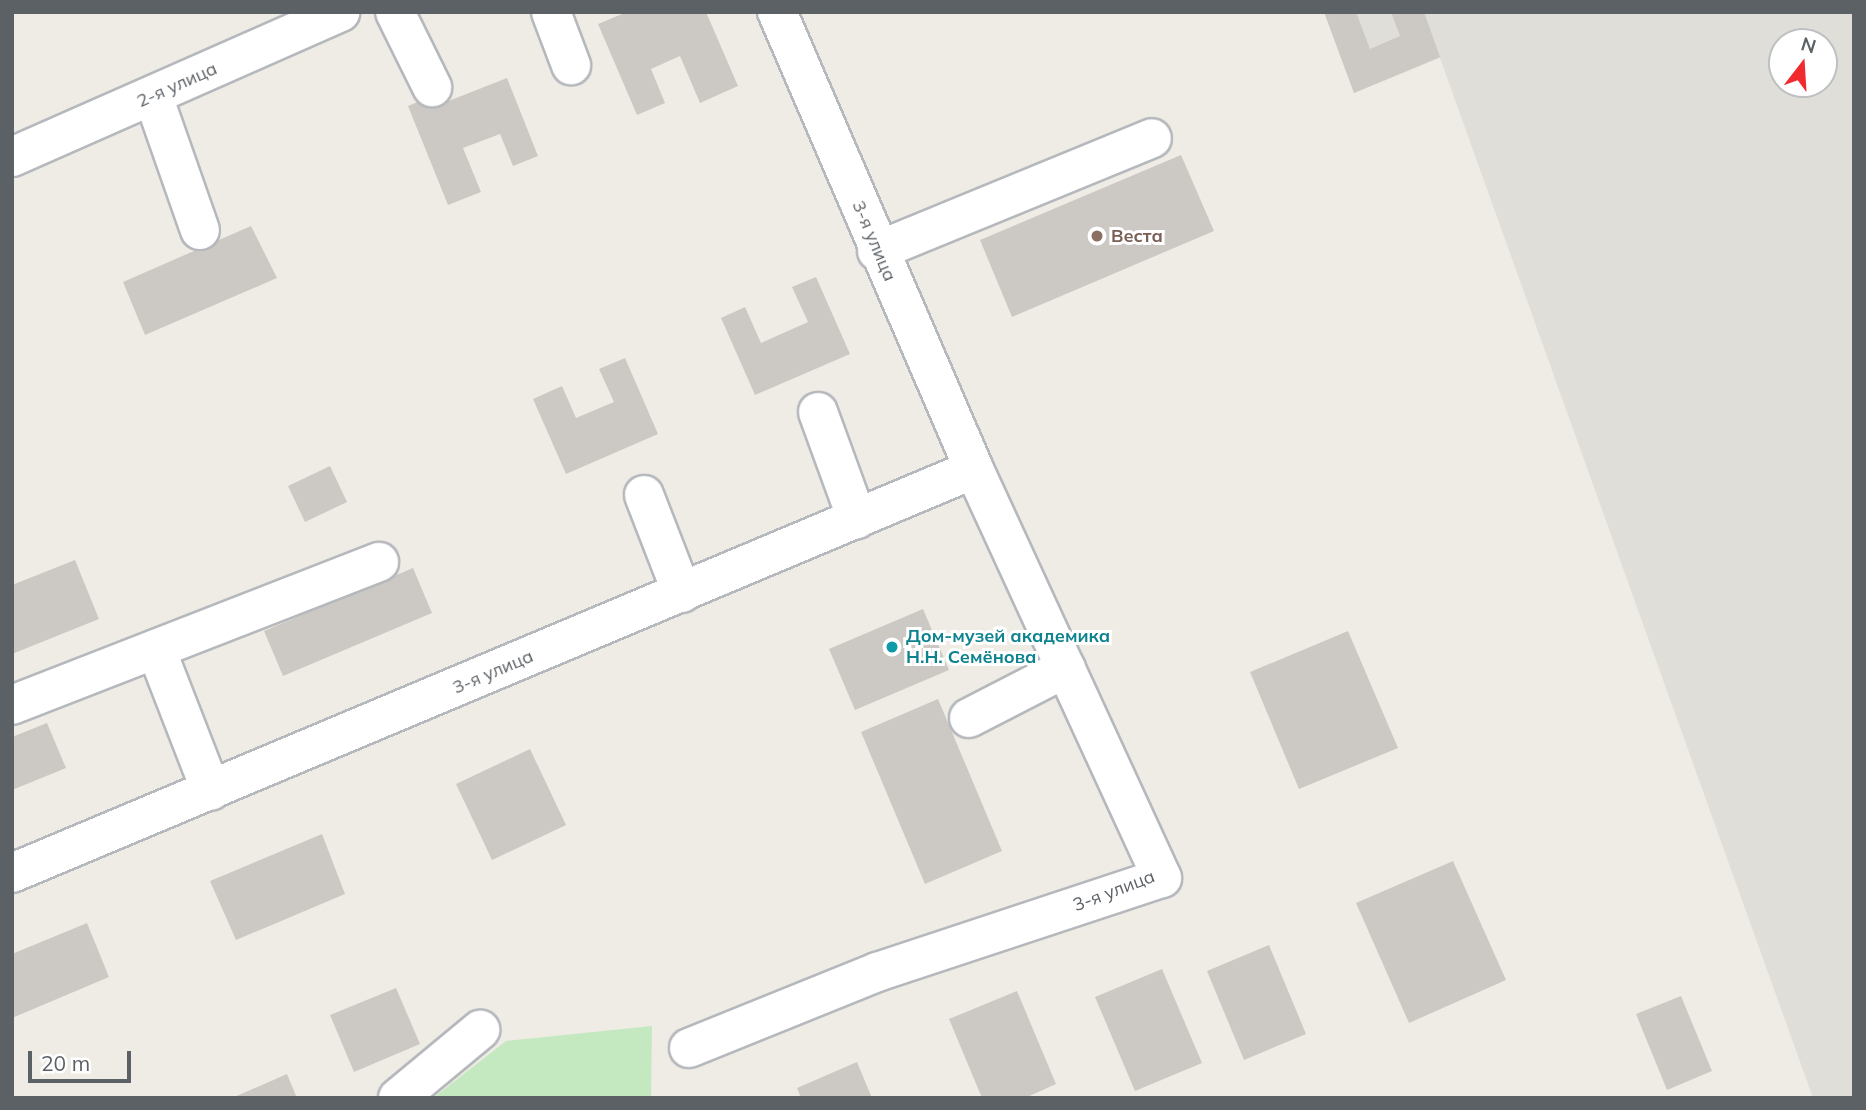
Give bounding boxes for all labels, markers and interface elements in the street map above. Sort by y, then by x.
north arrow [1768,28,1838,98]
text: N [1798,31,1819,58]
street label: 2-я улица [134,58,220,112]
street label: 3-я улица [847,197,901,285]
place label: Веста [1111,225,1163,247]
marker: Веста [1089,228,1105,244]
place label: Дом-музей академика Н.Н. Семёнова [906,626,1110,668]
marker: Дом-музей академика Н.Н. Семёнова [884,639,900,655]
street label: 3-я улица [449,645,537,699]
street label: 3-я улица [1070,866,1158,916]
scale bar [32,1036,135,1080]
text: 20 m [41,1050,90,1076]

